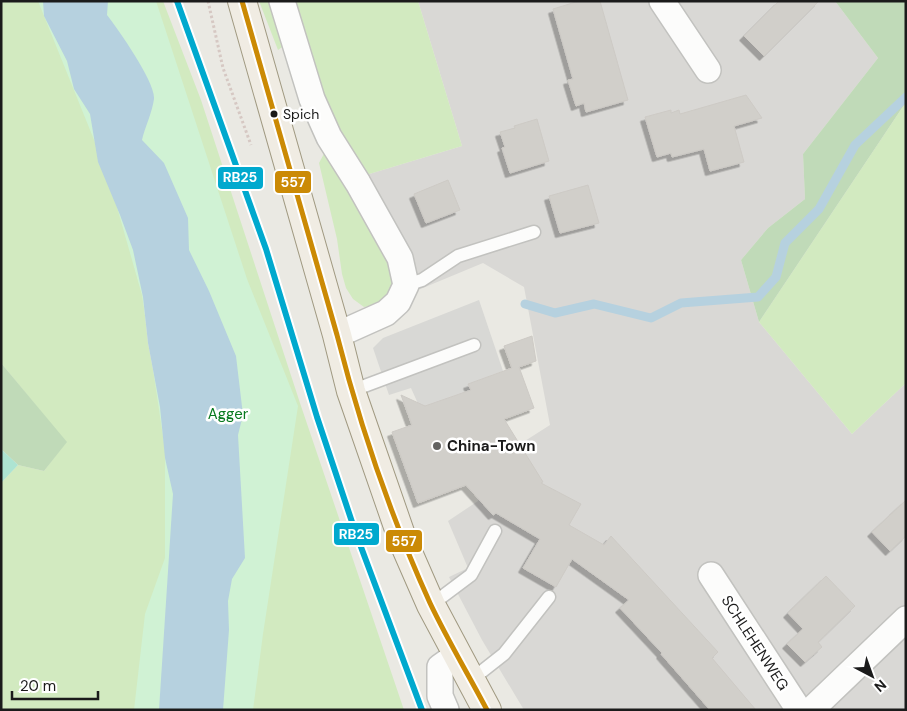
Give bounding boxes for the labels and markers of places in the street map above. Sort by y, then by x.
place label: Spich [283,105,319,123]
marker: Spich [269,109,279,119]
place label: China-Town [447,436,535,456]
marker: China-Town [431,440,443,452]

